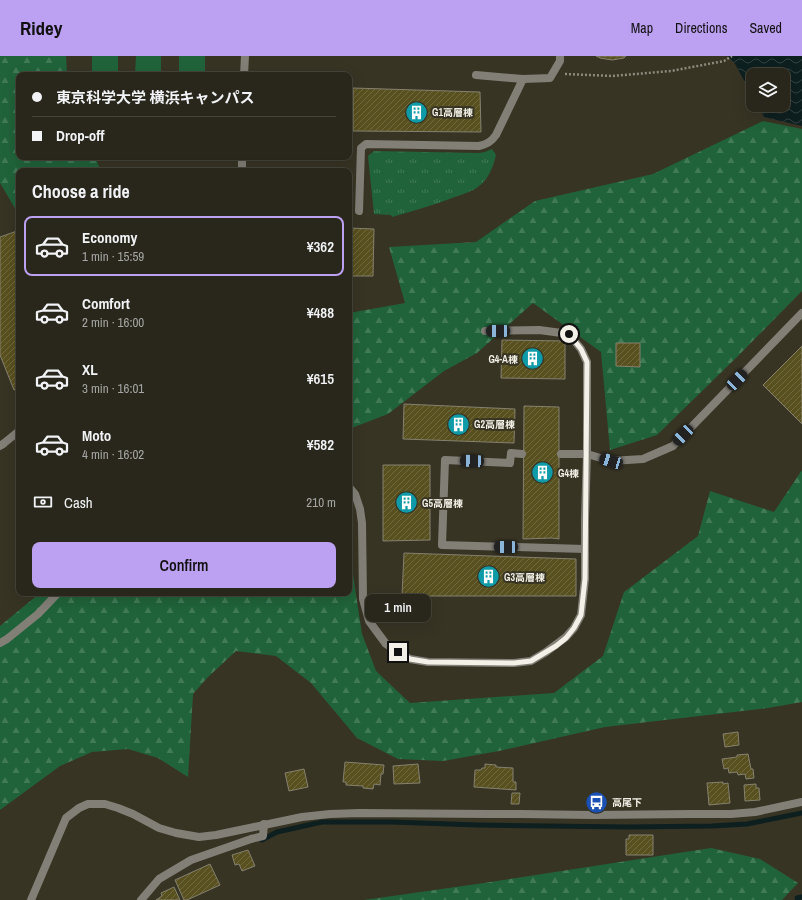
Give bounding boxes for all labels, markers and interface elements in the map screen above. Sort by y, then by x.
text: Ridey [20,15,62,41]
text: Map [631,19,653,37]
text: Directions [675,19,727,37]
text: Saved [749,19,782,37]
map controls [746,68,790,112]
button: layers [746,68,790,112]
text: 東京科学大学 横浜キャンパス [56,87,254,108]
building icon: G1高層棟 [404,99,430,125]
place label: G1高層棟 [432,106,473,119]
text: Drop-off [56,125,105,146]
text: Choose a ride [32,179,130,204]
text: Economy [82,227,137,248]
icon: car [34,228,70,264]
text: ¥362 [307,236,334,257]
text: 1 min · 15:59 [82,248,144,265]
text: Comfort [82,293,130,314]
icon: car [34,294,70,330]
text: ¥488 [307,302,334,323]
text: 2 min · 16:00 [82,314,144,331]
car [486,325,510,337]
route start [560,325,578,343]
building icon: G4-A棟 [520,346,546,372]
place label: G4-A棟 [488,353,518,366]
text: XL [82,359,98,380]
icon: car [34,360,70,396]
car [724,367,750,393]
text: ¥615 [307,368,334,389]
text: 3 min · 16:01 [82,380,144,397]
building icon: G2高層棟 [446,411,472,437]
place label: G2高層棟 [474,418,515,431]
car [670,422,696,448]
text: Moto [82,425,111,446]
icon: car [34,426,70,462]
text: ¥582 [307,434,334,455]
text: 4 min · 16:02 [82,446,144,463]
car [598,452,624,470]
car [460,455,484,467]
building icon: G4棟 [529,460,555,486]
place label: G4棟 [558,467,579,480]
building icon: G5高層棟 [393,490,419,516]
icon: cash [32,491,54,513]
text: Cash [64,492,93,513]
text: 210 m [306,494,336,511]
place label: G5高層棟 [422,497,463,510]
car [494,541,518,553]
button: Confirm [32,542,336,588]
building icon: G3高層棟 [476,564,502,590]
place label: G3高層棟 [504,571,545,584]
callout: 1 min [365,594,431,622]
text: 1 min [384,599,412,616]
route end [389,643,407,661]
bus stop icon: 高尾下 [584,789,610,815]
place label: 高尾下 [612,796,642,809]

